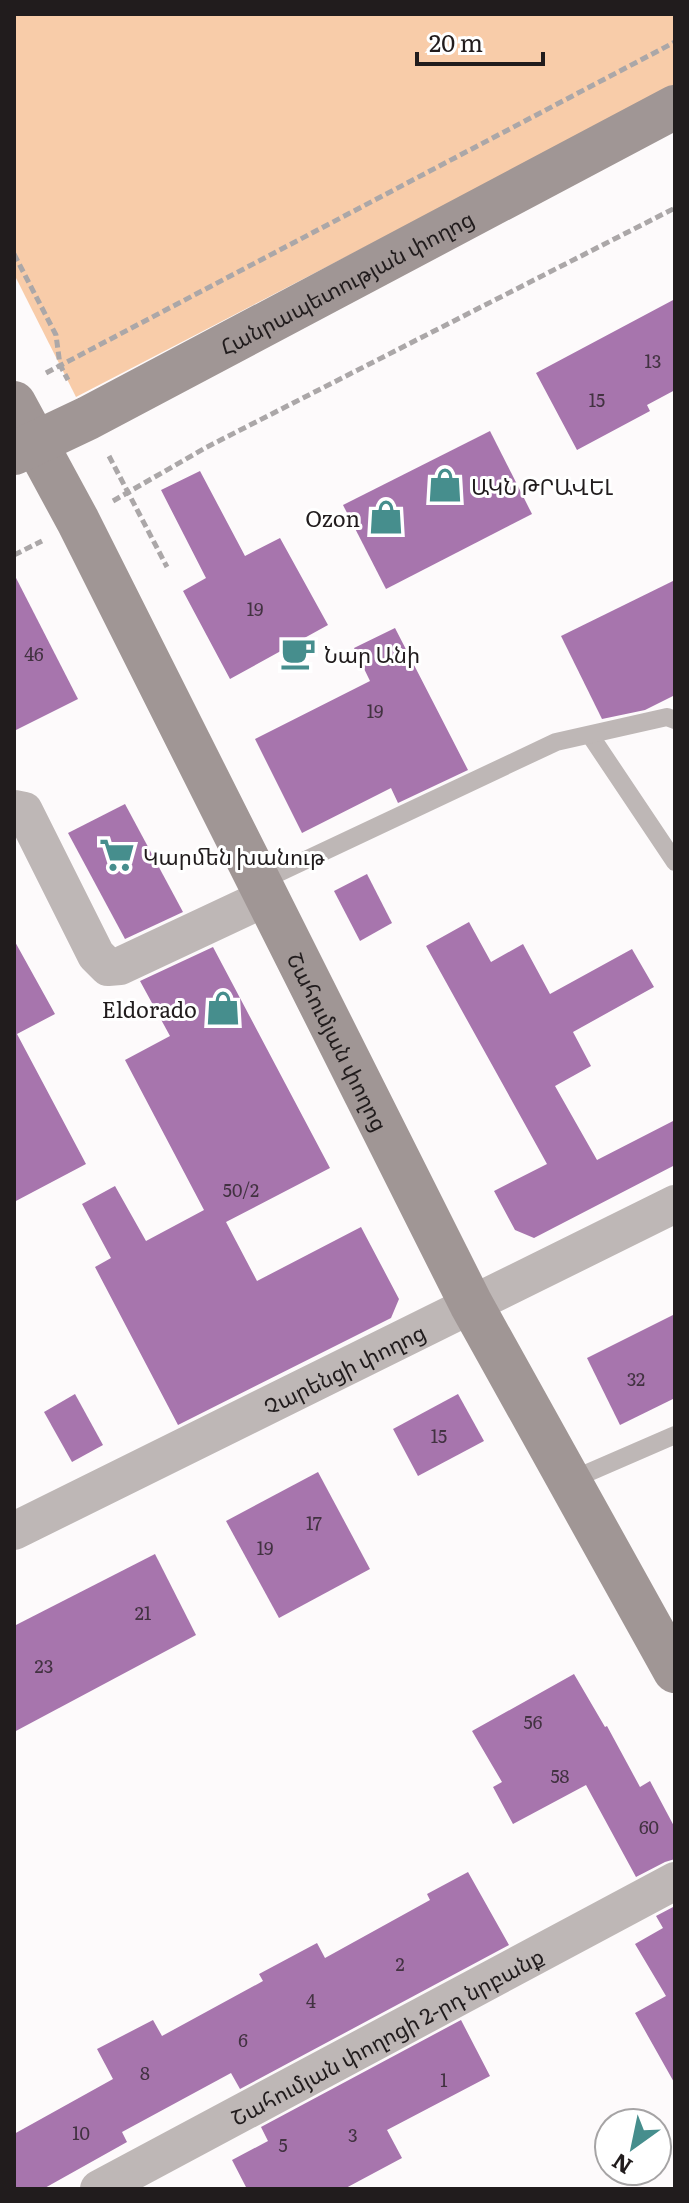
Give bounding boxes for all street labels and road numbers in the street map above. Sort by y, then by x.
street label: Հանրապետության փողոց [213,200,479,362]
street label: Շահումյան փողոց [280,946,398,1136]
street label: Չարենցի փողոց [257,1314,430,1422]
street label: Շահումյան փողոցի 2-րդ նրբանք [224,1938,549,2133]

